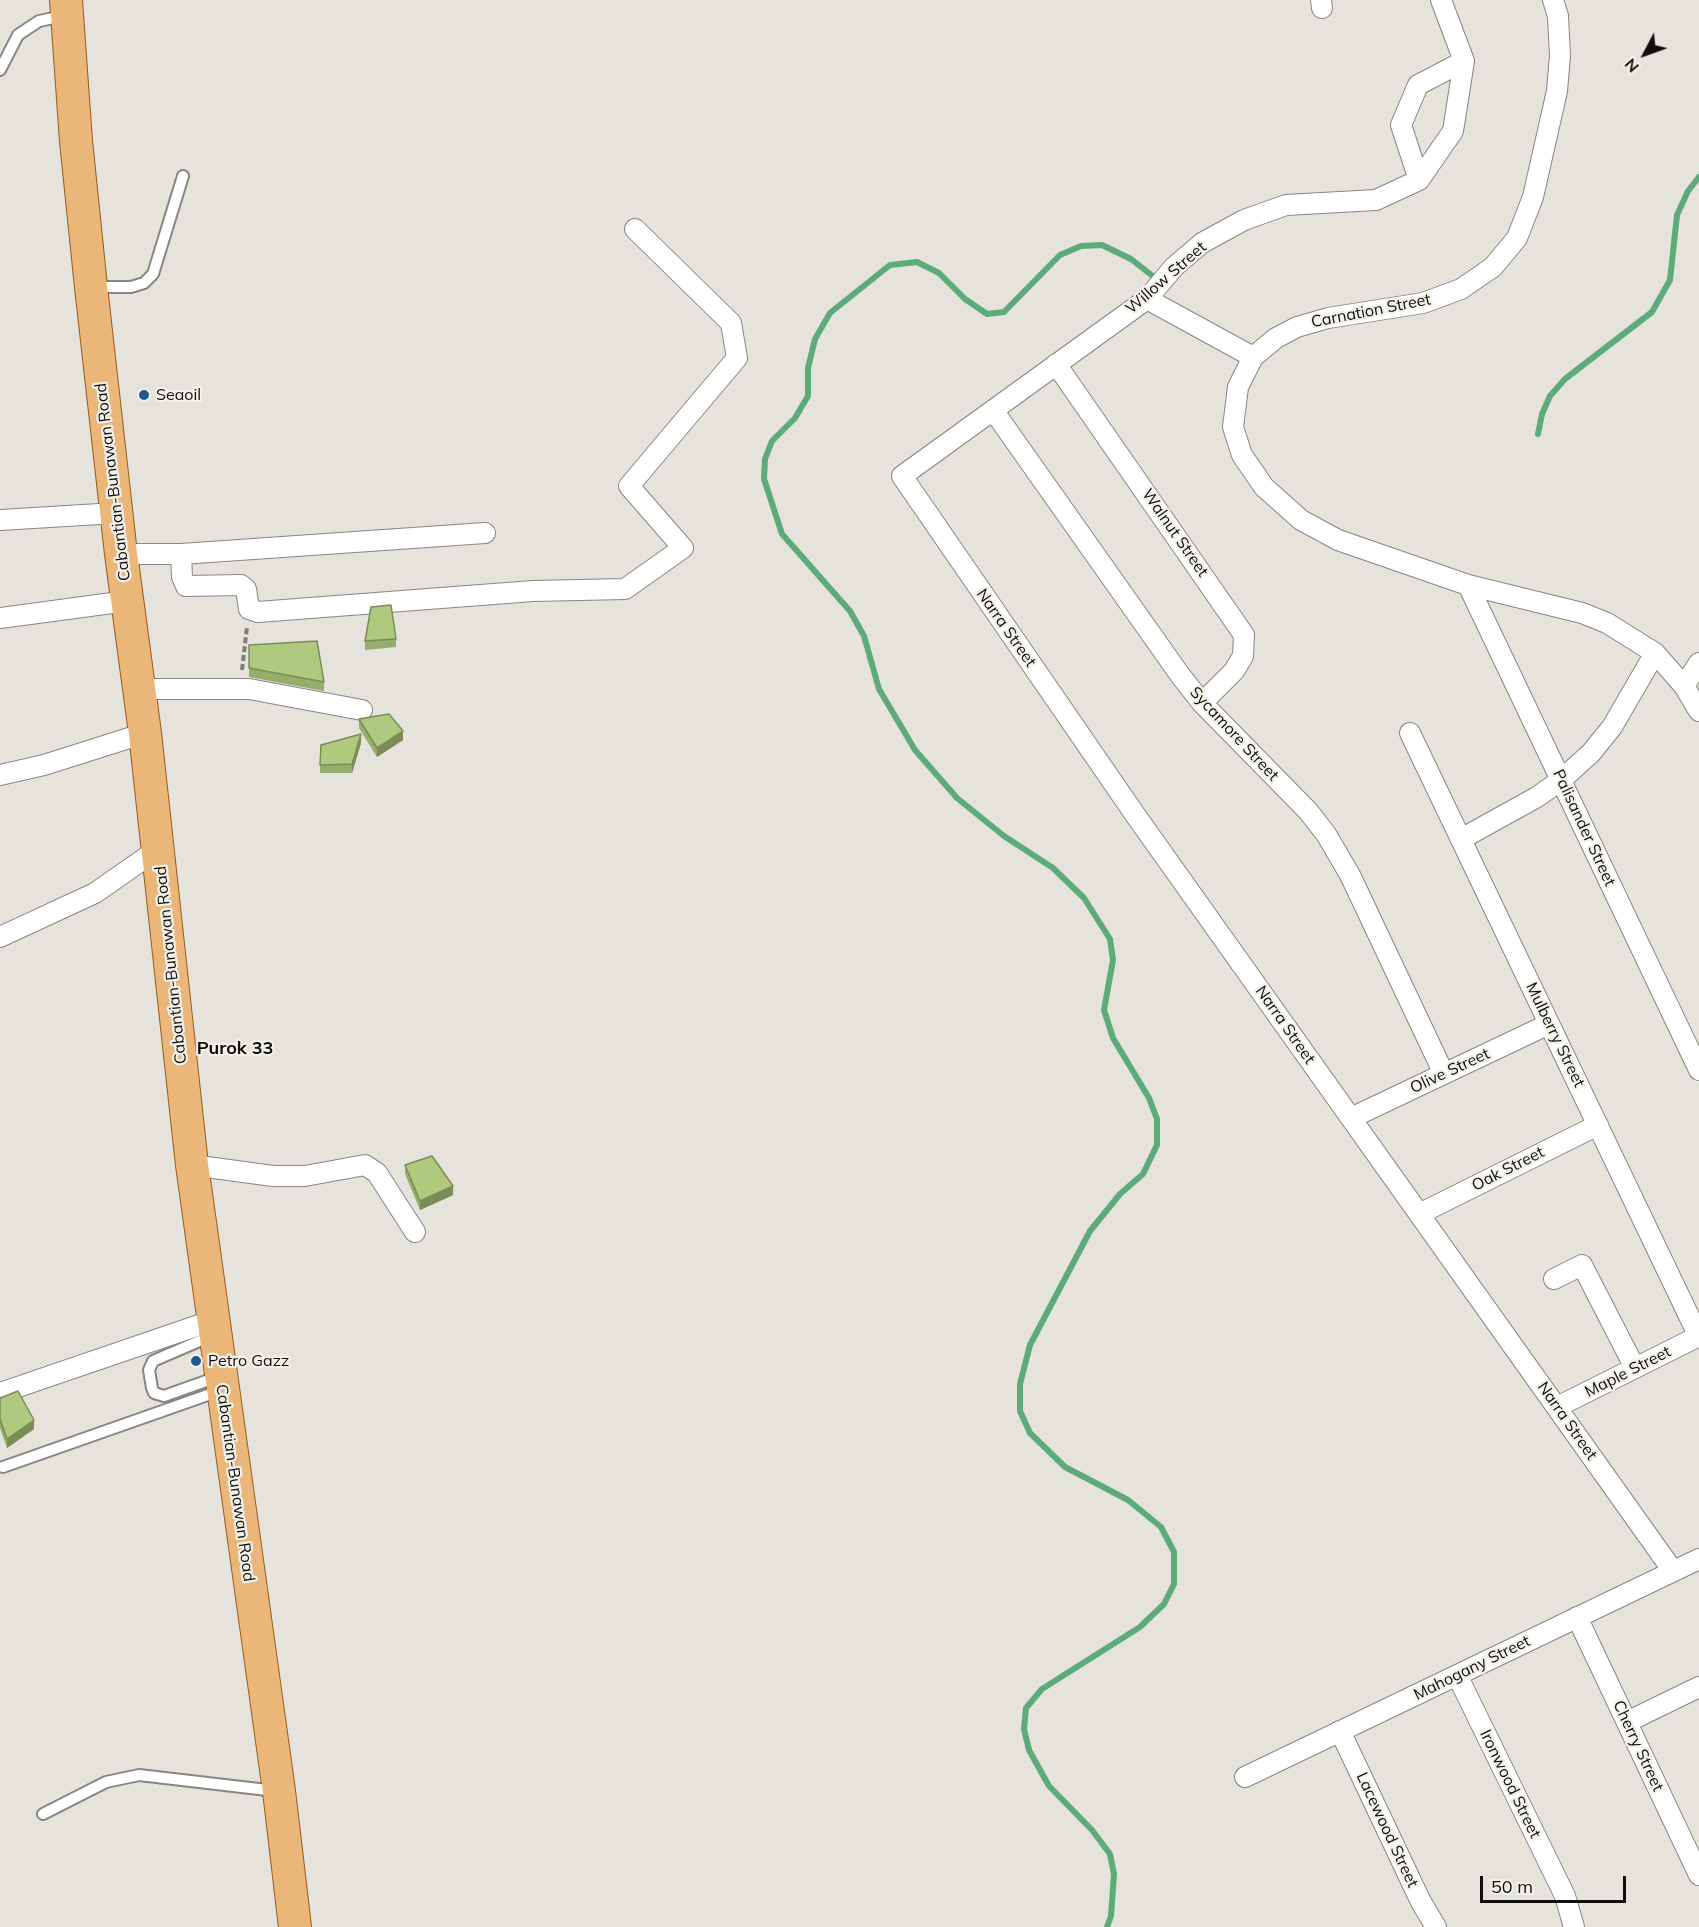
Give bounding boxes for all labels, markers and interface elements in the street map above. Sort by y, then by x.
north arrow [1615,24,1675,84]
text: N [1620,55,1643,77]
street label: Willow Street [1122,238,1210,318]
street label: Carnation Street [1310,290,1432,332]
street label: Cabantian-Bunawan Road [91,382,135,582]
place label: Seaoil [156,385,201,405]
marker: Seaoil [137,388,151,402]
street label: Walnut Street [1138,485,1212,581]
street label: Narra Street [972,585,1040,671]
street label: Sycamore Street [1185,683,1283,785]
street label: Palisander Street [1549,767,1619,889]
street label: Cabantian-Bunawan Road [151,865,191,1065]
street label: Mulberry Street [1521,980,1589,1090]
street label: Narra Street [1251,982,1319,1068]
district label: Purok 33 [197,1038,273,1060]
street label: Olive Street [1407,1044,1493,1098]
street label: Oak Street [1469,1143,1547,1195]
street label: Maple Street [1582,1342,1674,1402]
place label: Petro Gazz [208,1351,289,1371]
marker: Petro Gazz [189,1354,203,1368]
street label: Narra Street [1533,1378,1601,1464]
street label: Cabantian-Bunawan Road [212,1383,258,1583]
street label: Mahogany Street [1411,1631,1533,1705]
street label: Cherry Street [1609,1698,1667,1794]
street label: Ironwood Street [1475,1727,1545,1841]
street label: Lacewood Street [1352,1769,1422,1891]
scale bar [1483,1864,1628,1902]
text: 50 m [1491,1875,1533,1898]

